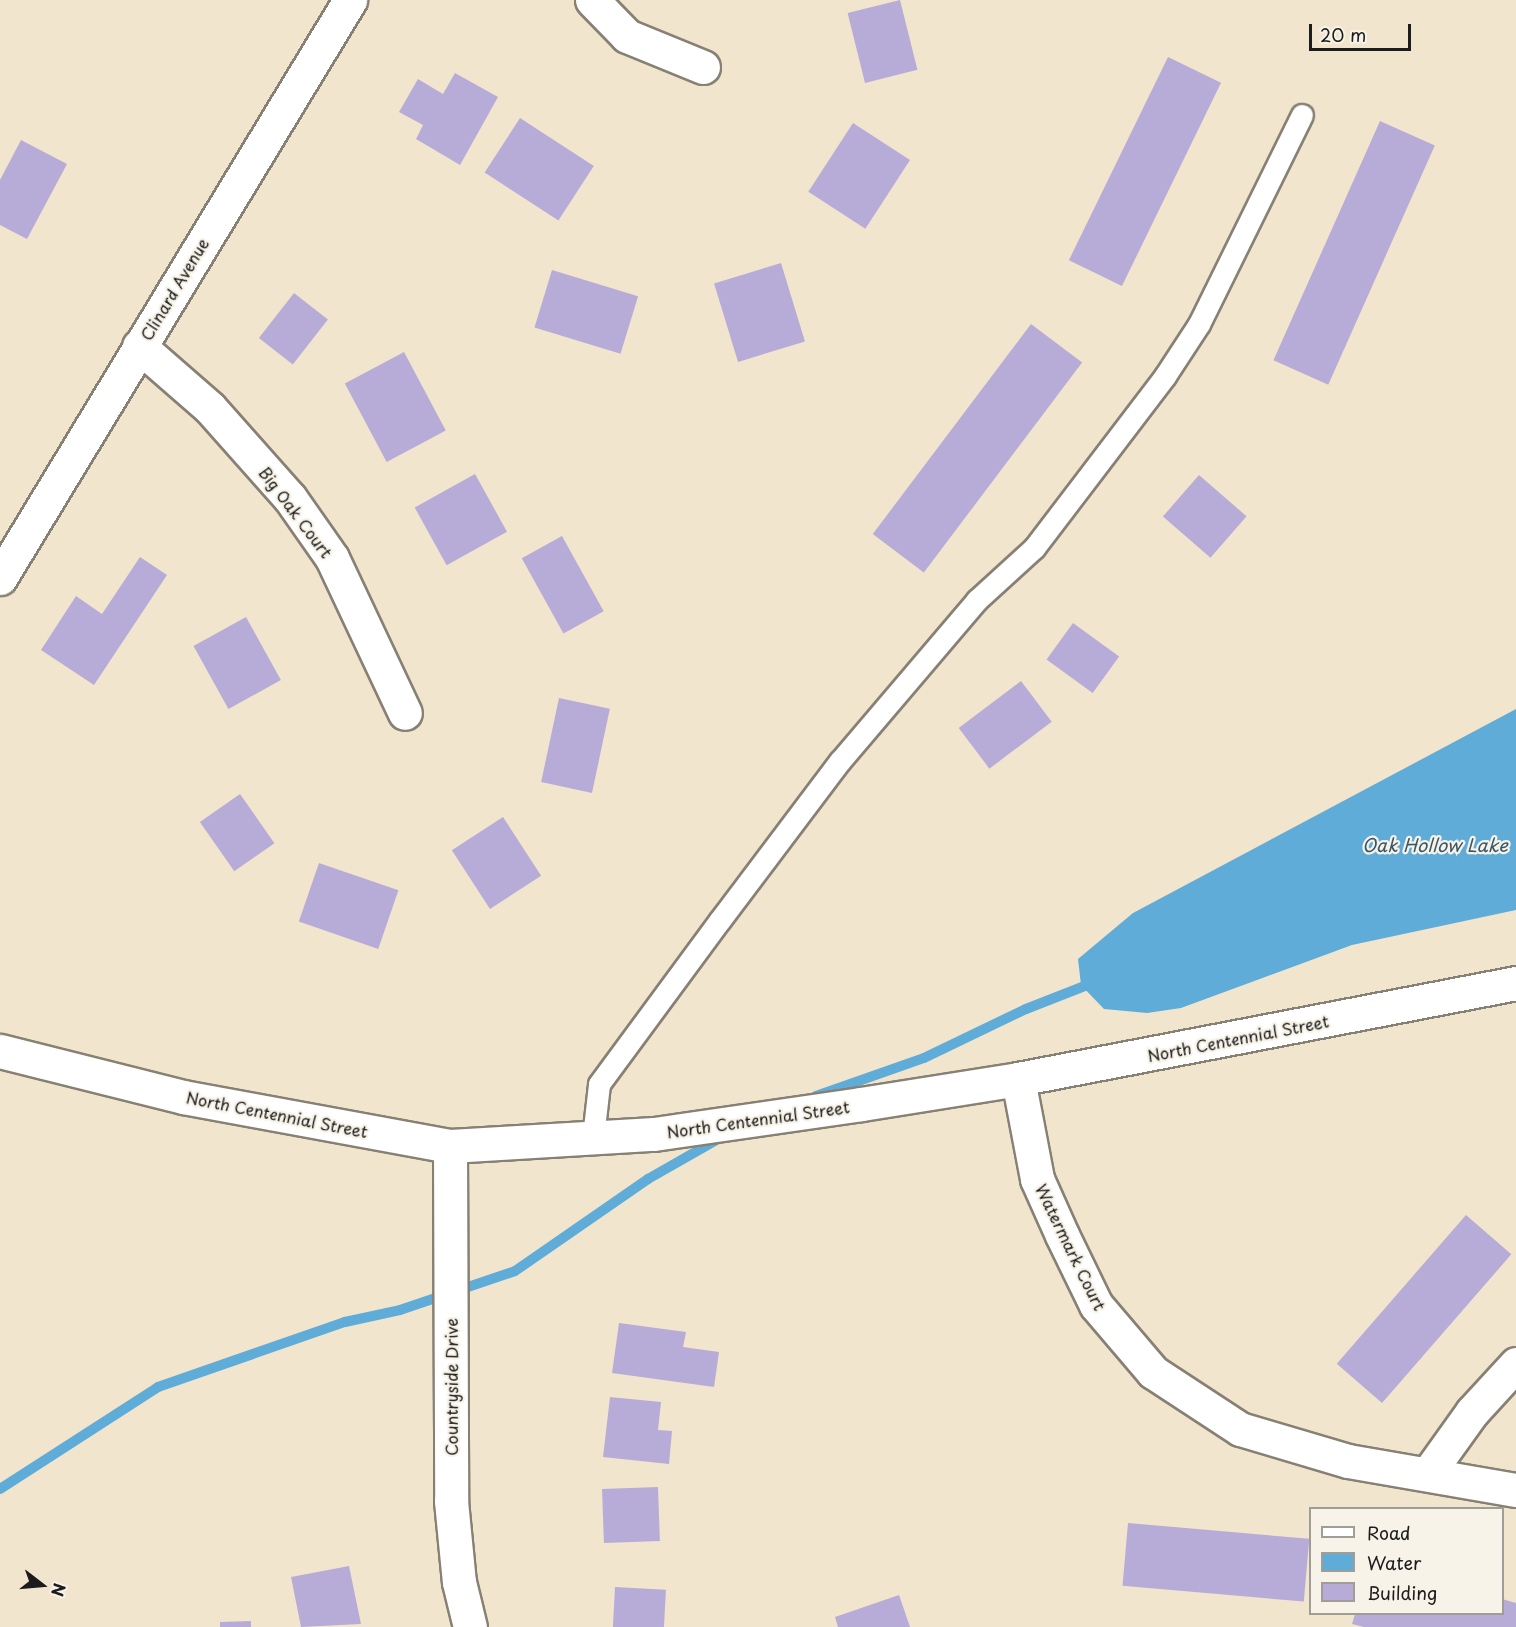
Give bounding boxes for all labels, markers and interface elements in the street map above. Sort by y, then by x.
scale bar [1312,12,1414,50]
text: 20 m [1320,21,1366,48]
street label: Clinard Avenue [135,234,213,344]
street label: Big Oak Court [255,462,337,562]
water label: Oak Hollow Lake [1361,834,1509,856]
street label: North Centennial Street [1145,1011,1331,1065]
street label: North Centennial Street [184,1087,370,1141]
street label: North Centennial Street [665,1097,851,1141]
street label: Watermark Court [1032,1180,1110,1314]
street label: Countryside Drive [441,1318,461,1456]
legend [1309,1507,1504,1615]
text: Road [1367,1519,1411,1546]
text: Water [1367,1549,1421,1576]
north arrow [12,1555,72,1615]
text: Building [1367,1579,1437,1606]
text: N [46,1581,73,1599]

